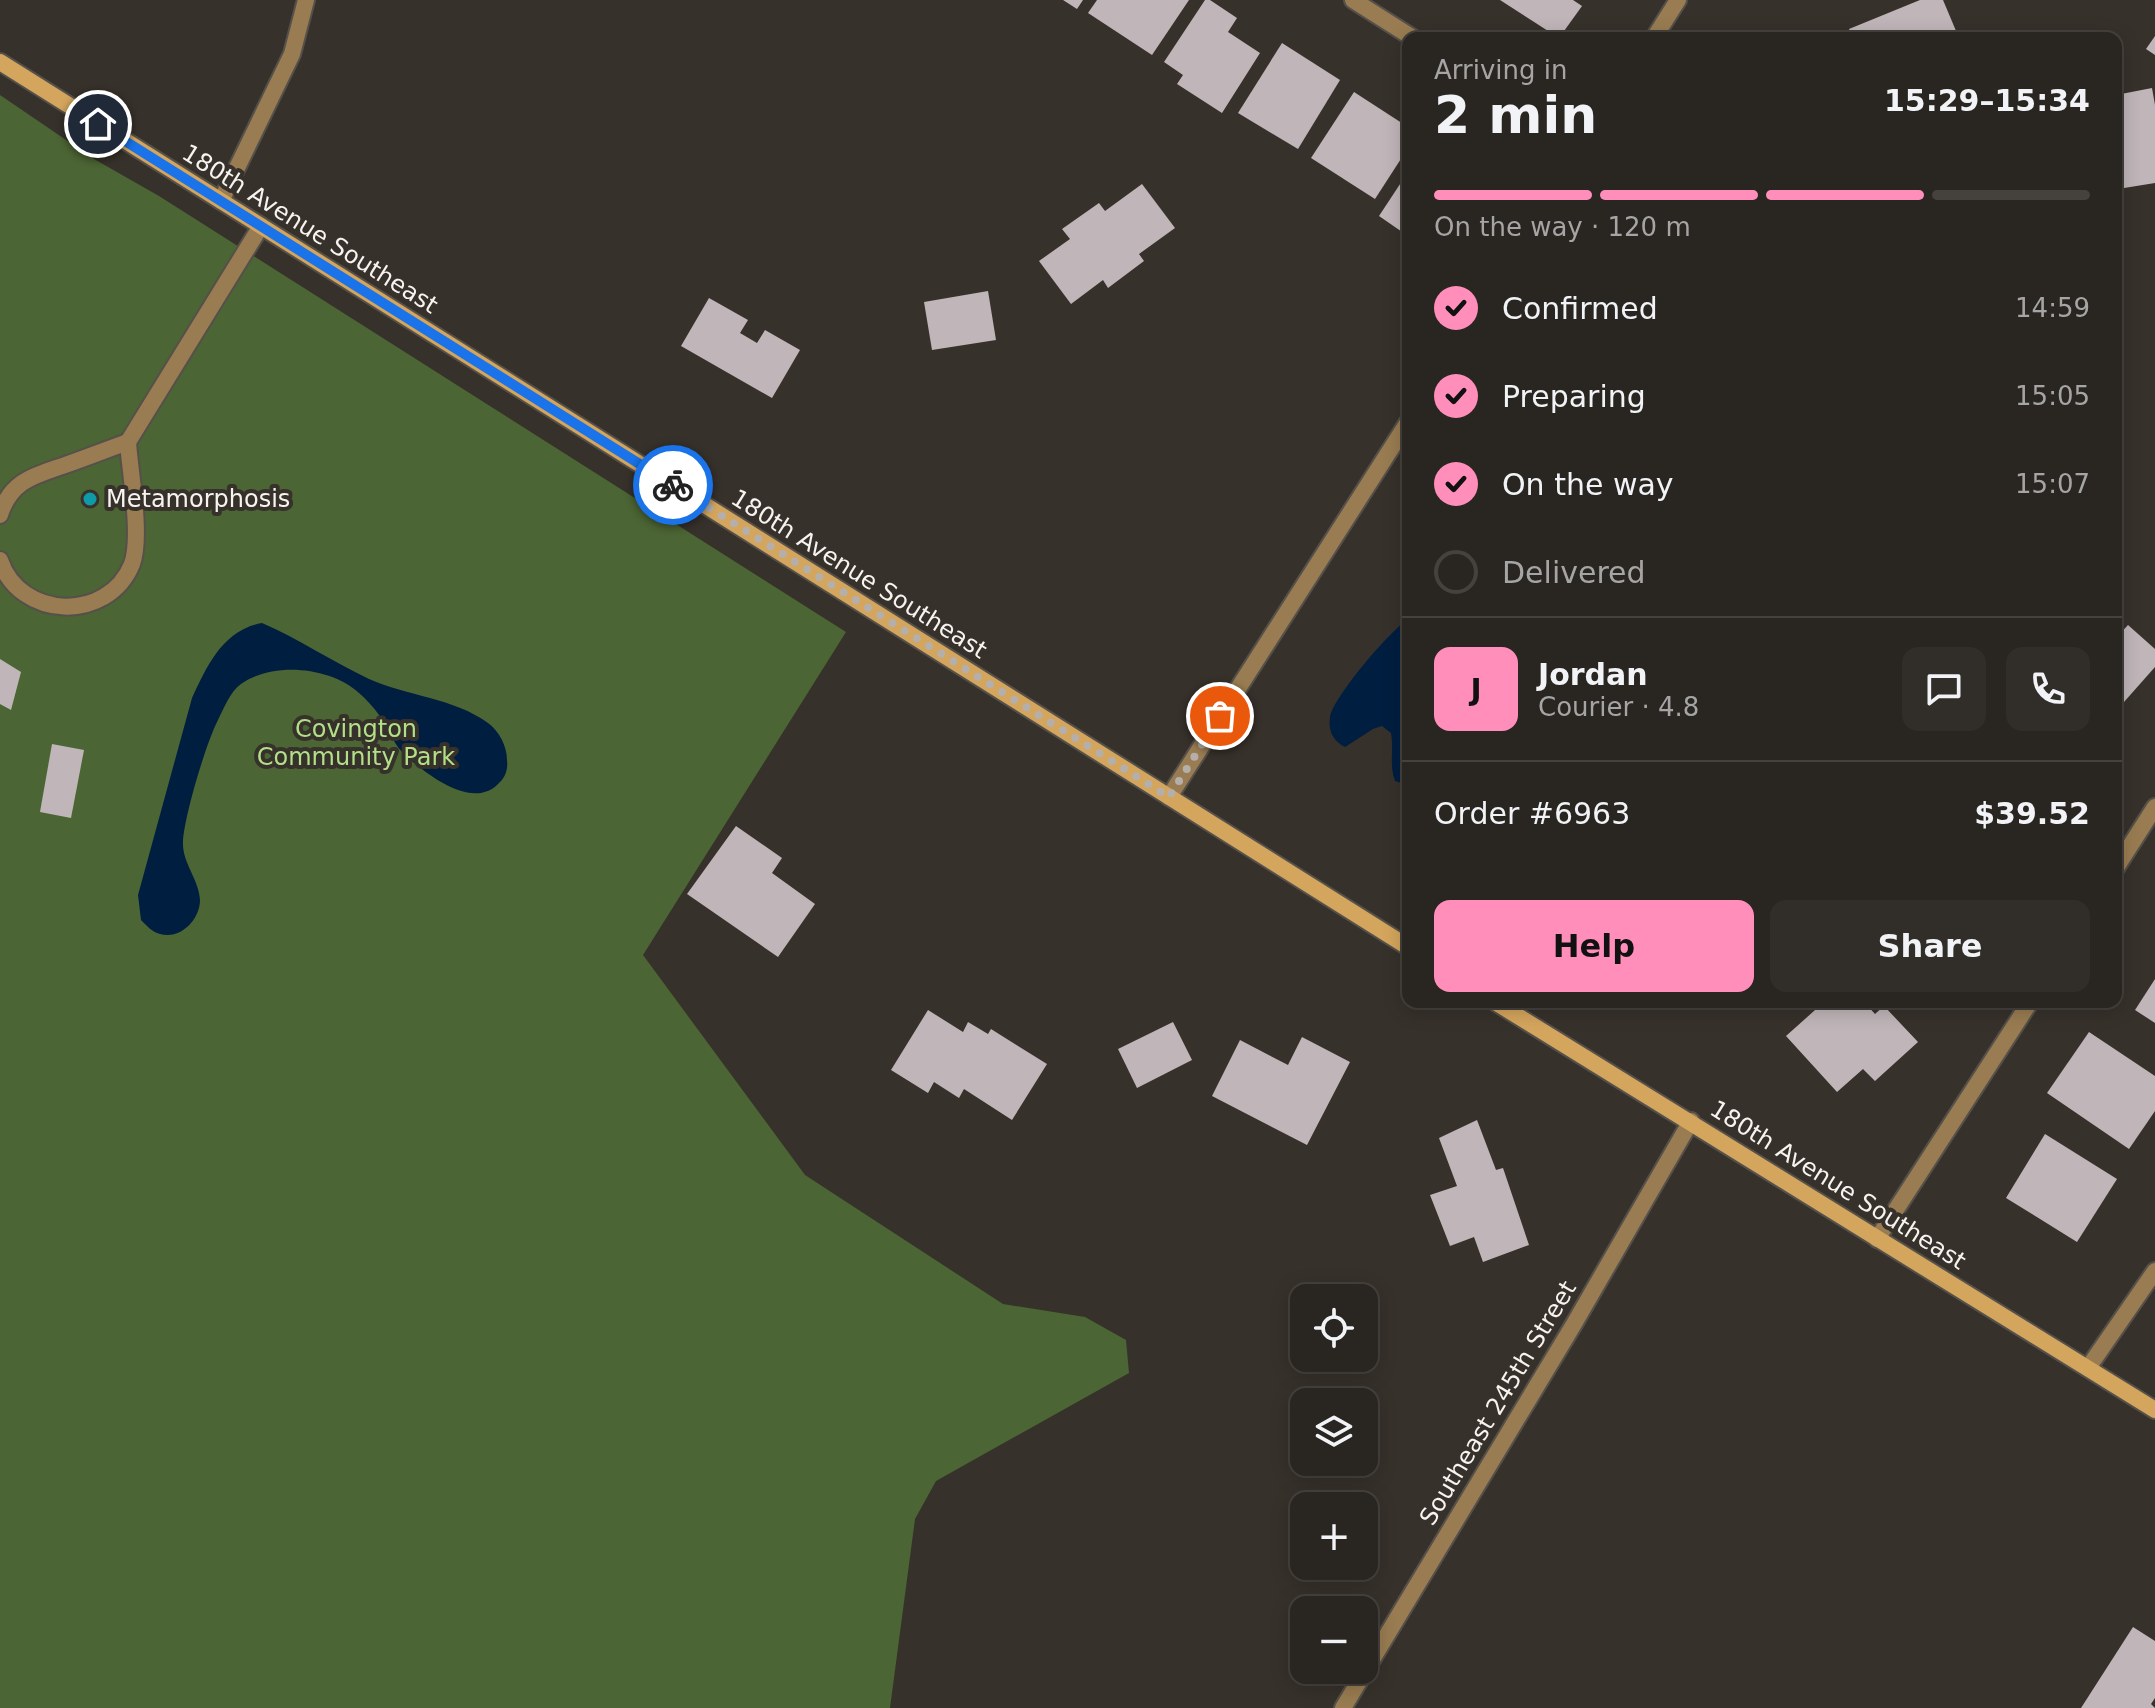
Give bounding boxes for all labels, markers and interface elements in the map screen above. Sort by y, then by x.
text: Arriving in [1434,55,1568,85]
text: 15:29–15:34 [1884,83,2090,118]
text: 2 min [1434,85,1597,145]
pin [64,90,132,158]
icon: home [76,102,120,146]
street label: 180th Avenue Southeast [177,139,443,319]
text: On the way · 120 m [1434,212,1691,242]
icon: check [1434,286,1478,330]
text: Confirmed [1502,291,1658,326]
text: 14:59 [2015,293,2090,323]
icon: check [1434,374,1478,418]
text: Preparing [1502,379,1646,414]
text: 15:05 [2015,381,2090,411]
courier [633,445,713,525]
icon: check [1434,462,1478,506]
icon: bike [651,463,695,507]
text: On the way [1502,467,1674,502]
text: 15:07 [2015,469,2090,499]
street label: 180th Avenue Southeast [726,484,992,664]
place label: Metamorphosis [106,485,290,513]
marker: Metamorphosis [81,490,99,508]
text: Delivered [1502,555,1646,590]
button: chat [1902,647,1986,731]
button: phone [2006,647,2090,731]
text: Jordan [1538,657,1648,692]
text: J [1470,672,1482,707]
pin [1186,682,1254,750]
text: Courier · 4.8 [1538,692,1699,722]
icon: bag [1198,694,1242,738]
park label: Covington Community Park [257,715,455,771]
text: Order #6963 [1434,796,1630,831]
text: $39.52 [1974,796,2090,831]
button: Help [1434,900,1754,992]
button: Share [1770,900,2090,992]
street label: 180th Avenue Southeast [1705,1095,1971,1275]
street label: Southeast 245th Street [1414,1276,1582,1530]
map controls [1290,1284,1378,1684]
button: locate [1290,1284,1378,1372]
button: layers [1290,1388,1378,1476]
button: + [1290,1492,1378,1580]
button: − [1290,1596,1378,1684]

